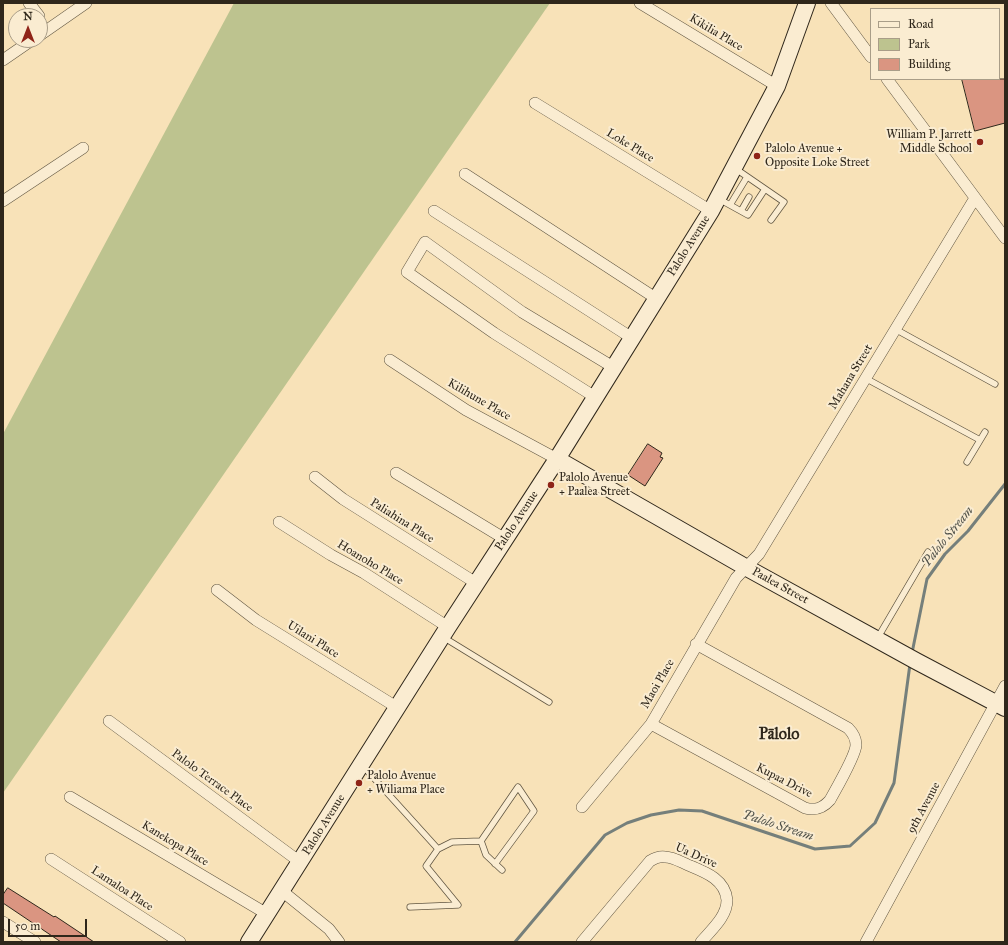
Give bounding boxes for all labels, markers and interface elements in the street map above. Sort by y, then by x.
north arrow [8,8,48,48]
legend [870,8,1000,80]
text: N [23,10,33,23]
street label: Kikilia Place [687,11,745,55]
text: Road [908,17,934,31]
text: Park [908,37,930,51]
text: Building [908,57,950,71]
street label: Loke Place [603,126,657,166]
place label: William P. Jarrett Middle School [886,128,972,156]
marker: William P. Jarrett Middle School [975,137,985,147]
place label: Palolo Avenue + Opposite Loke Street [765,142,870,170]
marker: Palolo Avenue + Opposite Loke Street [752,151,762,161]
street label: Palolo Avenue [665,213,713,279]
street label: Mahana Street [826,342,876,412]
street label: Kilihune Place [445,376,513,424]
place label: Palolo Avenue + Paalea Street [559,471,630,499]
marker: Palolo Avenue + Paalea Street [546,480,556,490]
street label: Palolo Avenue [492,488,542,554]
street label: Paliahina Place [367,496,437,546]
water label: Palolo Stream [919,504,977,570]
street label: Hoanoho Place [334,538,406,588]
street label: Paalea Street [749,565,811,607]
street label: Uilani Place [284,618,342,662]
street label: Maoi Place [638,657,678,711]
district label: Pālolo [759,725,799,745]
street label: Palolo Terrace Place [168,747,256,815]
street label: Kupaa Drive [753,761,815,801]
place label: Palolo Avenue + Wiliama Place [367,769,445,797]
marker: Palolo Avenue + Wiliama Place [354,778,364,788]
street label: 9th Avenue [905,780,943,836]
street label: Palolo Avenue [300,792,348,858]
water label: Palolo Stream [741,807,815,845]
street label: Kanekopa Place [139,818,211,870]
street label: Ua Drive [673,840,719,872]
street label: Lamaloa Place [88,864,156,914]
scale bar [10,911,89,937]
text: 50 m [15,919,40,933]

